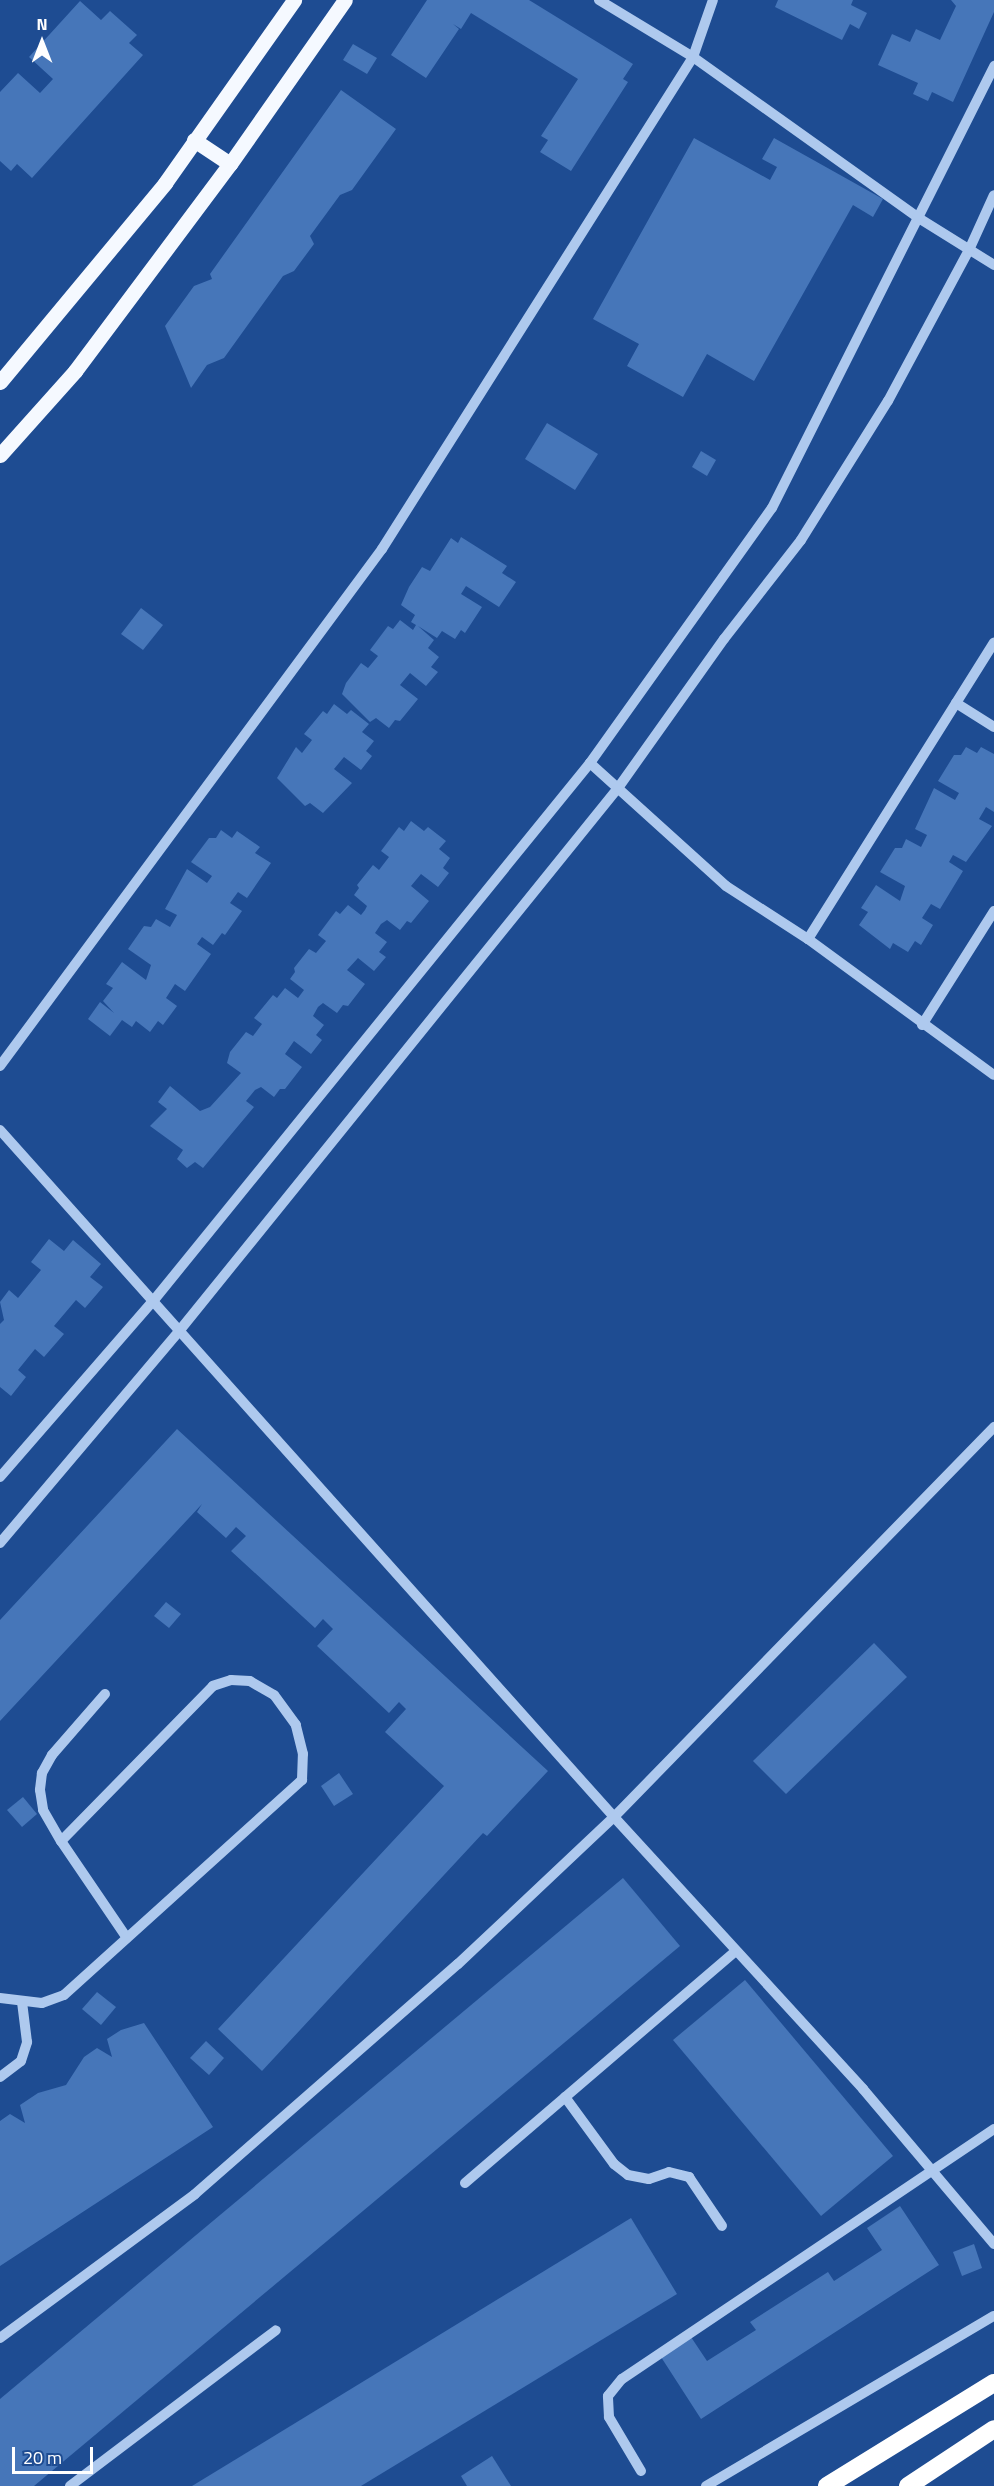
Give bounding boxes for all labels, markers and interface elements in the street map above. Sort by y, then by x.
north arrow [12,12,72,72]
text: N [36,12,48,36]
scale bar [15,2435,96,2473]
text: 20 m [23,2444,62,2471]

